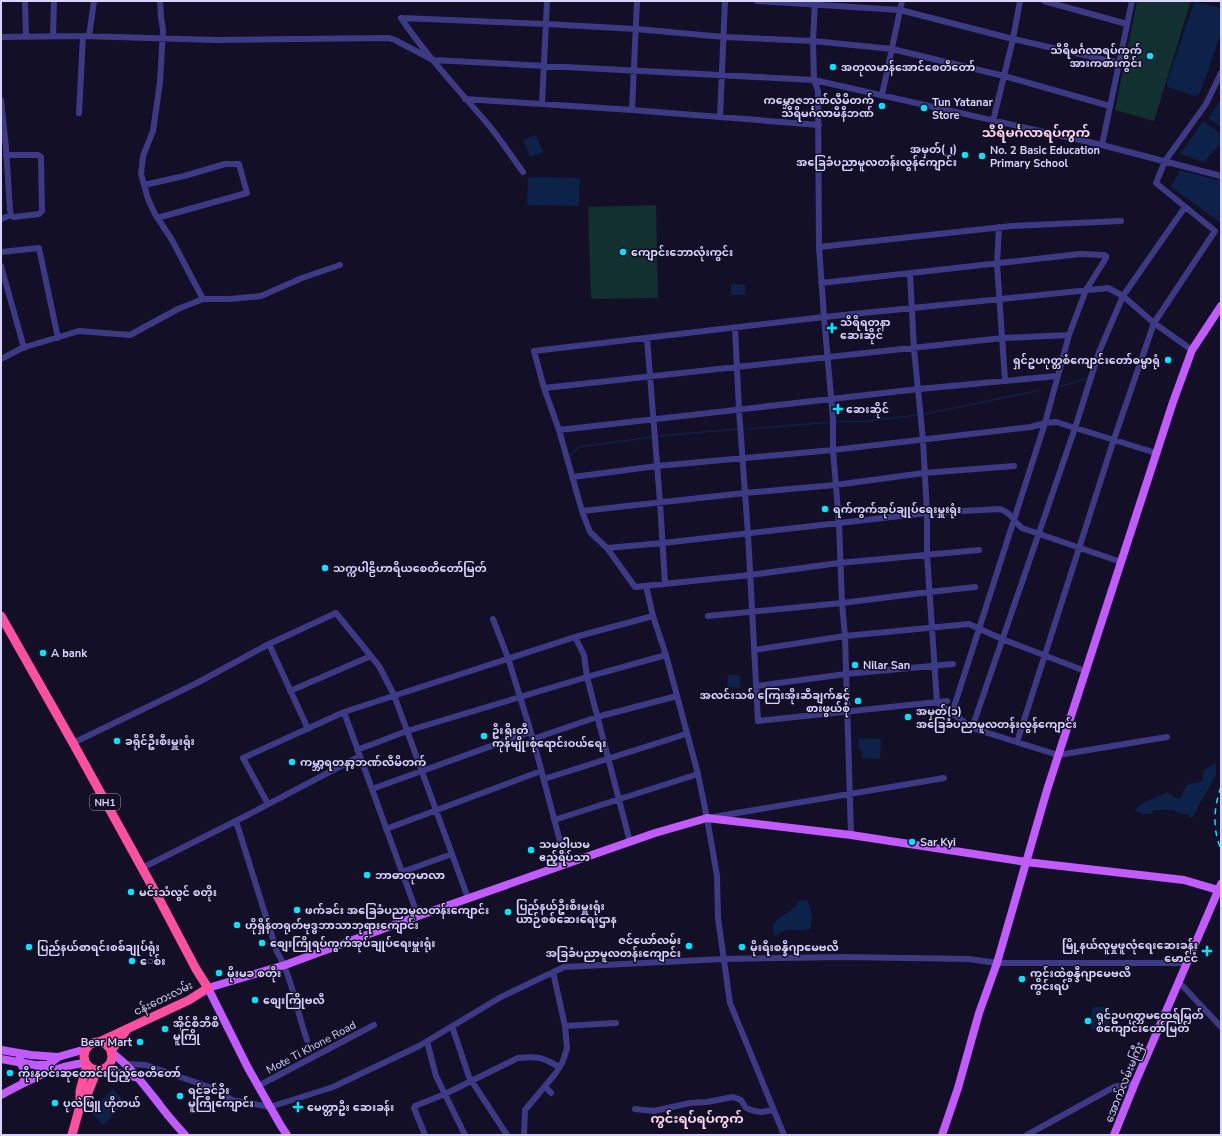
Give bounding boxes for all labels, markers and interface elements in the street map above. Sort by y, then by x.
place label: သီရိမင်္ဂလာရပ်ကွက် အားကစားကွင်း [1050,43,1142,73]
marker: သီရိမင်္ဂလာရပ်ကွက် အားကစားကွင်း [1145,51,1155,61]
place label: အတုလမာန်အောင်စေတီတော် [841,60,975,77]
marker: အတုလမာန်အောင်စေတီတော် [828,62,838,72]
place label: ကမ္ဘောဇဘဏ်လီမိတက် သီရိမင်္ဂလာမီနီဘဏ် [764,93,874,122]
place label: Tun Yatanar Store [932,95,993,123]
marker: ကမ္ဘောဇဘဏ်လီမိတက် သီရိမင်္ဂလာမီနီဘဏ် [877,101,887,111]
marker: Tun Yatanar Store [919,103,929,113]
district label: သီရိမင်္ဂလာရပ်ကွက် [982,123,1090,143]
place label: အမှတ်(၂) အခြေခံပညာမူလတန်းလွန်ကျောင်း [796,142,957,172]
place label: No. 2 Basic Education Primary School [990,143,1100,171]
marker: အမှတ်(၂) အခြေခံပညာမူလတန်းလွန်ကျောင်း [960,150,970,160]
marker: No. 2 Basic Education Primary School [977,151,987,161]
place label: ကျောင်းဘောလုံးကွင်း [631,245,733,262]
marker: ကျောင်းဘောလုံးကွင်း [618,247,628,257]
place label: သီရိရတနာ ဆေးဆိုင် [840,315,890,345]
marker: သီရိရတနာ ဆေးဆိုင် [827,323,837,333]
place label: ရှင်ဥပဂုတ္တစံကျောင်းတော်ဓမ္မာရုံ [1013,353,1160,370]
marker: ရှင်ဥပဂုတ္တစံကျောင်းတော်ဓမ္မာရုံ [1163,355,1173,365]
place label: ဆေးဆိုင် [846,402,889,419]
marker: ဆေးဆိုင် [833,404,843,414]
place label: ရက်ကွက်အုပ်ချုပ်ရေးမှူးရုံး [833,502,961,519]
marker: ရက်ကွက်အုပ်ချုပ်ရေးမှူးရုံး [820,504,830,514]
place label: သက္ကပါဠိဟာရိယစေတီတော်မြတ် [333,561,487,577]
marker: သက္ကပါဠိဟာရိယစေတီတော်မြတ် [320,563,330,573]
place label: A bank [51,646,88,661]
marker: A bank [38,648,48,658]
place label: Nilar San [863,658,910,673]
marker: Nilar San [850,660,860,670]
place label: အလင်းသစ် ကြေးအိုးဆီချက်နှင့် စားဖွယ်စုံ [700,688,850,718]
marker: အလင်းသစ် ကြေးအိုးဆီချက်နှင့် စားဖွယ်စုံ [853,696,863,706]
place label: အမှတ်(၁) အခြေခံပညာမူလတန်းလွန်ကျောင်း [916,704,1077,734]
marker: အမှတ်(၁) အခြေခံပညာမူလတန်းလွန်ကျောင်း [903,712,913,722]
place label: ဦးရှိုးတီ ကုန်မျိုးစုံရောင်းဝယ်ရေး [492,723,606,753]
marker: ဦးရှိုးတီ ကုန်မျိုးစုံရောင်းဝယ်ရေး [479,731,489,741]
place label: ခရိုင်ဦးစီးမှူးရုံး [125,734,195,751]
marker: ခရိုင်ဦးစီးမှူးရုံး [112,736,122,746]
place label: ကမ္ဘာ့ရတနာ့ဘဏ်လီမိတက် [300,755,426,771]
marker: ကမ္ဘာ့ရတနာ့ဘဏ်လီမိတက် [287,757,297,767]
road number: NH1 [90,794,120,810]
place label: Sar Kyi [920,835,956,850]
place label: သမဝါယမ ဧည့်ရိပ်သာ [539,837,590,866]
marker: Sar Kyi [907,837,917,847]
marker: သမဝါယမ ဧည့်ရိပ်သာ [526,845,536,855]
place label: ဘာဓာတုမာလာ [375,868,445,885]
marker: ဘာဓာတုမာလာ [362,870,372,880]
place label: မင်းသံလွင် စတိုး [139,885,217,902]
marker: မင်းသံလွင် စတိုး [126,887,136,897]
place label: ပြည်နယ်ဦးစီးမှူးရုံး ယာဉ်စစ်ဆေးရေးဌာန [516,899,617,928]
place label: ဖက်ခင်း အခြေခံပညာမူလတန်းကျောင်း [305,903,489,920]
marker: ဖက်ခင်း အခြေခံပညာမူလတန်းကျောင်း [292,905,302,915]
marker: ပြည်နယ်ဦးစီးမှူးရုံး ယာဉ်စစ်ဆေးရေးဌာန [503,907,513,917]
place label: ဟိုရှိန်တရုတ်ဗုဒ္ဓဘာသာဘုရားကျောင်း [245,918,419,935]
marker: ဟိုရှိန်တရုတ်ဗုဒ္ဓဘာသာဘုရားကျောင်း [232,920,242,930]
place label: ဇင်ယော်လမ်း အခြခံပညာမူလတန်းကျောင်း [546,933,681,963]
place label: စျေးကြိုရပ်ကွက်အုပ်ချုပ်ရေးမှူးရုံး [270,936,436,953]
marker: စျေးကြိုရပ်ကွက်အုပ်ချုပ်ရေးမှူးရုံး [257,938,267,948]
place label: မြို့နယ်လူမှုဖူလုံရေးဆေးခန်း မောင်ငံ [1062,938,1198,966]
place label: ပြည်နယ်စာရင်းစစ်ချုပ်ရုံး [37,940,160,957]
place label: မိုးရီးစန္နီဂျာမေဗလီ [750,940,839,957]
marker: ဇင်ယော်လမ်း အခြခံပညာမူလတန်းကျောင်း [684,941,694,951]
marker: ပြည်နယ်စာရင်းစစ်ချုပ်ရုံး [24,942,34,952]
marker: မိုးရီးစန္နီဂျာမေဗလီ [737,942,747,952]
marker: မြို့နယ်လူမှုဖူလုံရေးဆေးခန်း မောင်ငံ [1201,945,1213,957]
place label: ေစ်း [140,954,165,969]
marker: ေစ်း [127,956,137,966]
place label: မိုးမခ စတိုး [227,966,281,983]
place label: ကွင်းထဲစွန္နီဂျာမေဗလီ ကွင်းရပ် [1030,966,1131,996]
marker: မိုးမခ စတိုး [214,968,224,978]
marker: ကွင်းထဲစွန္နီဂျာမေဗလီ ကွင်းရပ် [1017,974,1027,984]
street label: ငန်းတေးလမ်း [131,978,196,1020]
place label: စျေးကြိုဗလီ [263,993,325,1009]
marker: စျေးကြိုဗလီ [250,995,260,1005]
place label: ရှင်ဥပဂုတ္တမထေရ်မြတ် စံကျောင်းတော်မြတ် [1096,1008,1204,1037]
place label: အိုင်စီဘီစီ မူကြို [173,1016,219,1046]
marker: ရှင်ဥပဂုတ္တမထေရ်မြတ် စံကျောင်းတော်မြတ် [1083,1016,1093,1026]
street label: Mote Ti Khone Road [264,1017,359,1077]
marker: အိုင်စီဘီစီ မူကြို [160,1024,170,1034]
place label: Bear Mart [81,1035,133,1050]
marker: Bear Mart [135,1037,145,1047]
street label: အောက်လမ်းမကြီး [1101,1039,1148,1125]
place label: ကိုးနဝင်းဆုတောင်းပြည့်စေတီတော် [18,1066,181,1083]
marker: ကိုးနဝင်းဆုတောင်းပြည့်စေတီတော် [5,1068,15,1078]
place label: ရင်ခွင်ဦး မူကြိုကျောင်း [188,1083,254,1113]
marker: ရင်ခွင်ဦး မူကြိုကျောင်း [175,1091,185,1101]
place label: ပုလဲဖြူ ဟိုတယ် [63,1096,140,1113]
marker: ပုလဲဖြူ ဟိုတယ် [50,1098,60,1108]
place label: မေတ္တာဦး ဆေးခန်း [307,1100,394,1116]
marker: မေတ္တာဦး ဆေးခန်း [292,1101,304,1113]
district label: ကွင်းရပ်ရပ်ကွက် [650,1109,744,1129]

